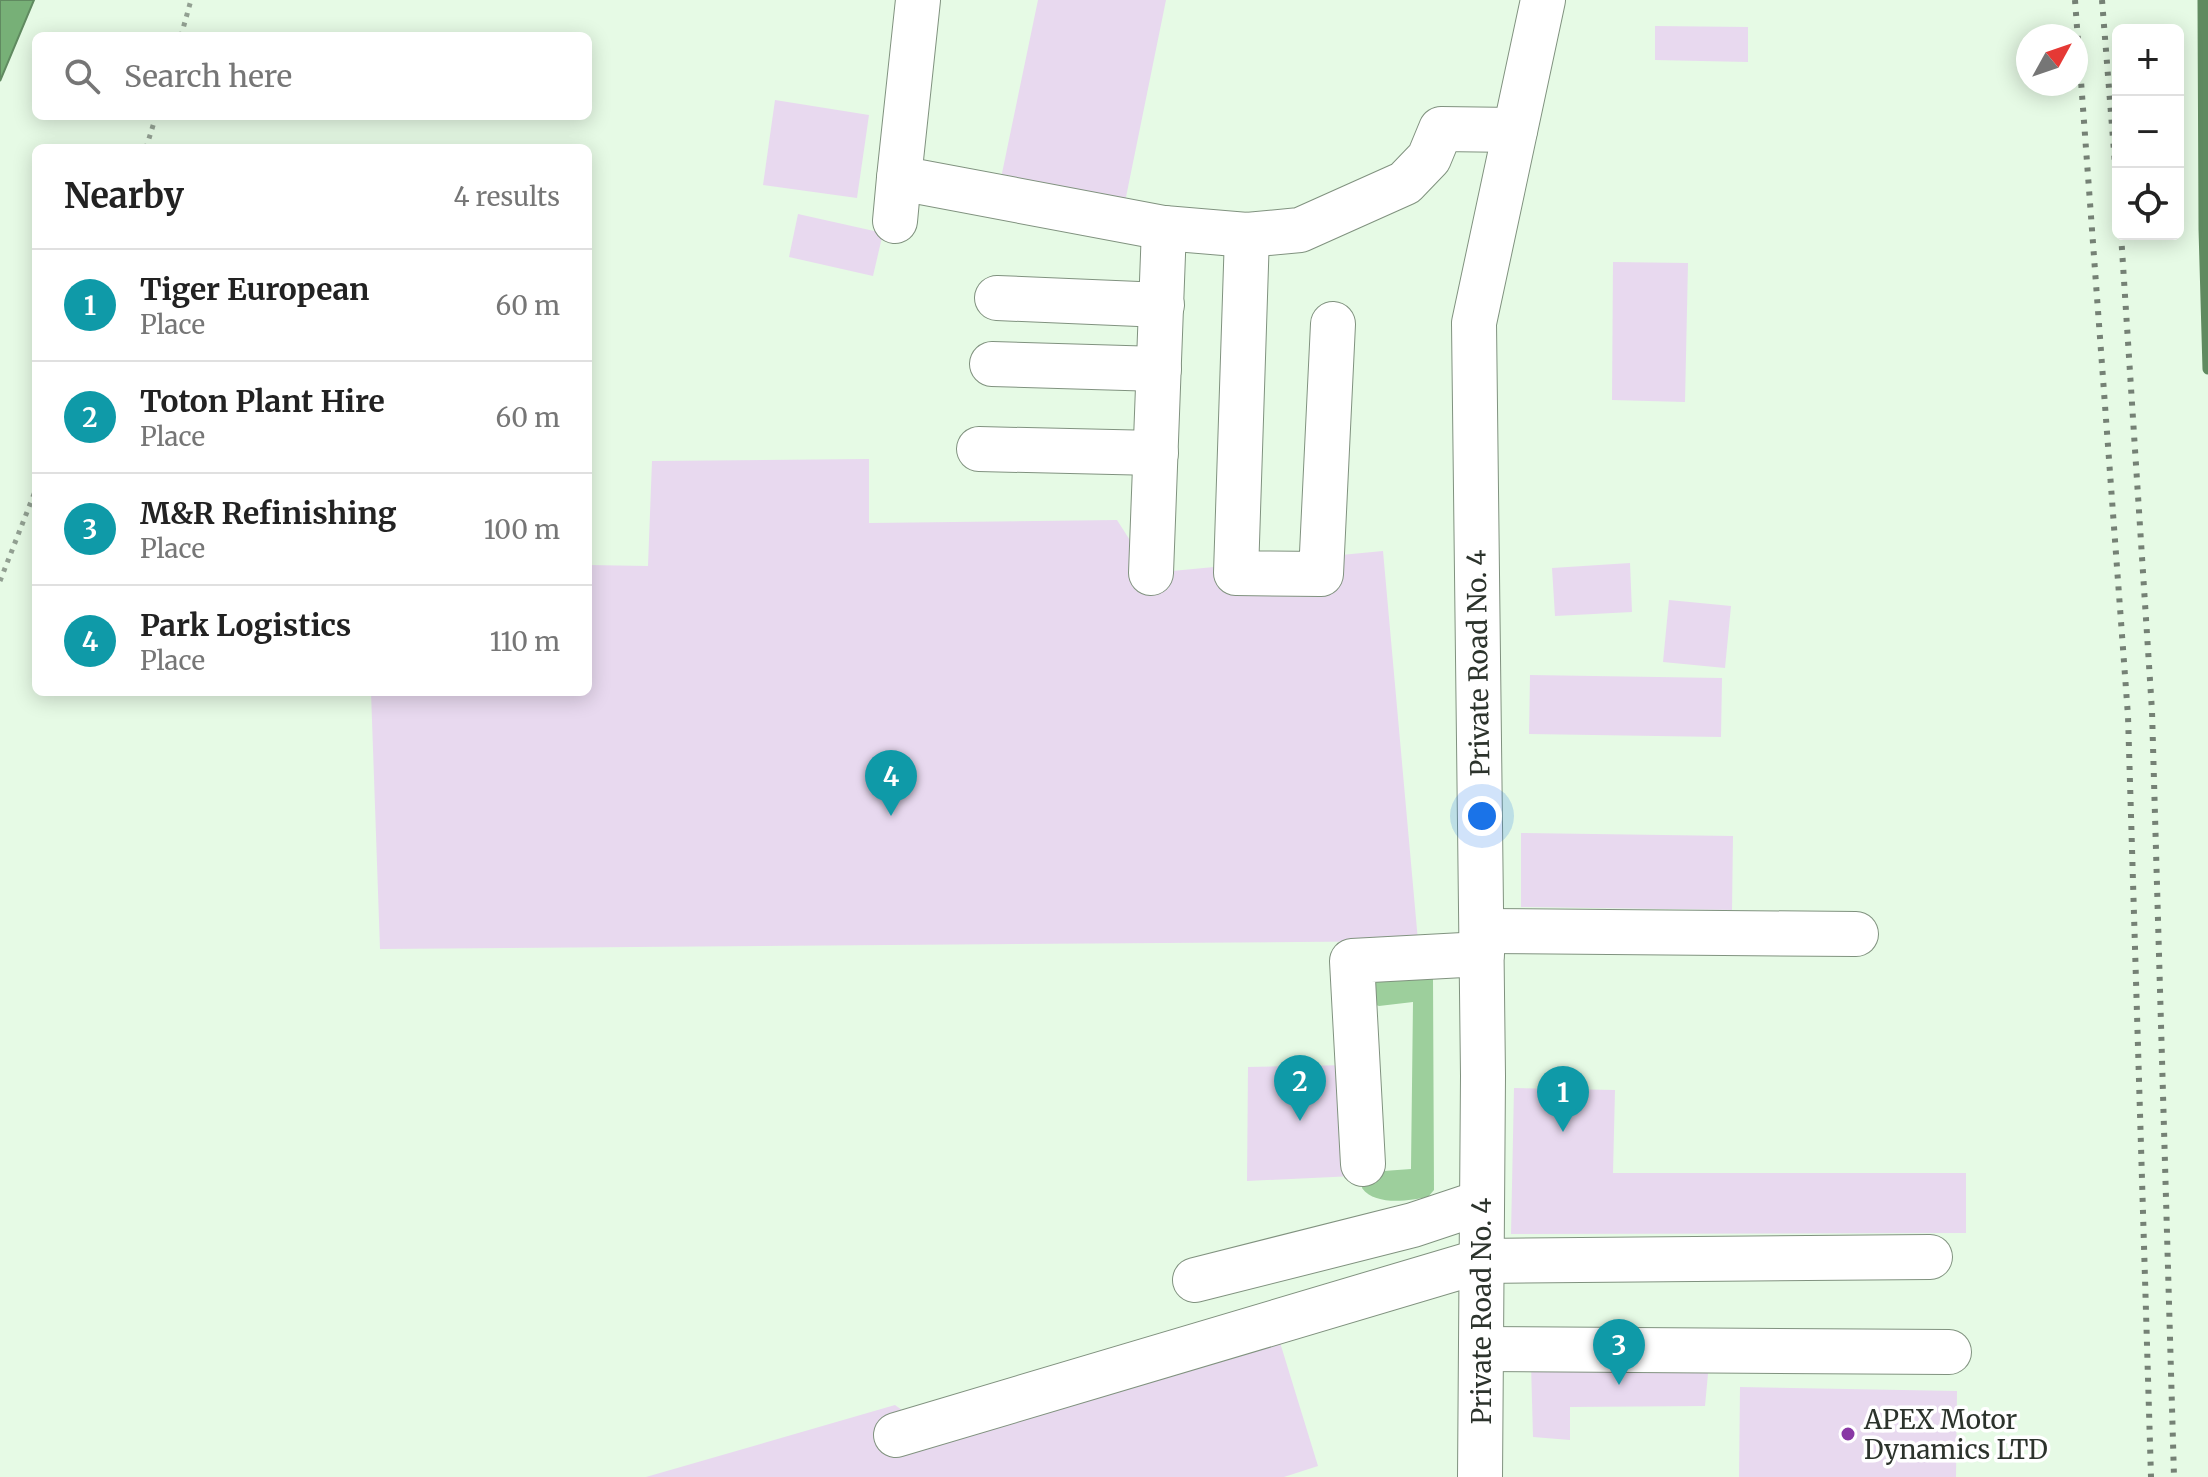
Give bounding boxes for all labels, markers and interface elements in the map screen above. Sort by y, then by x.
north arrow [2016,24,2088,96]
map controls [2112,24,2184,240]
button: + [2112,24,2184,96]
search box [32,32,592,120]
icon: search [60,54,104,98]
text: Search here [124,57,292,95]
button: − [2112,96,2184,168]
button: locate [2112,168,2184,240]
text: Nearby [64,175,184,217]
text: 4 results [453,180,560,213]
text: Tiger European [140,270,369,308]
text: 1 [84,289,96,322]
text: 60 m [496,289,560,322]
text: Place [140,308,205,341]
text: Toton Plant Hire [140,382,385,420]
text: 2 [82,401,98,434]
text: 60 m [496,401,560,434]
text: Place [140,420,205,453]
text: M&R Refinishing [140,494,396,532]
text: 3 [83,513,97,546]
text: 100 m [484,513,560,546]
text: Place [140,532,205,565]
street label: Private Road No. 4 [1460,549,1496,777]
text: Park Logistics [140,606,351,644]
text: 4 [82,625,98,658]
text: 110 m [490,625,560,658]
text: Place [140,644,205,677]
pin: 4 [865,750,917,816]
your location [1462,796,1502,836]
pin: 2 [1274,1055,1326,1121]
pin: 1 [1537,1066,1589,1132]
street label: Private Road No. 4 [1465,1198,1498,1424]
pin: 3 [1593,1319,1645,1385]
place label: APEX Motor Dynamics LTD [1863,1403,2048,1466]
marker: APEX Motor Dynamics LTD [1839,1425,1857,1443]

